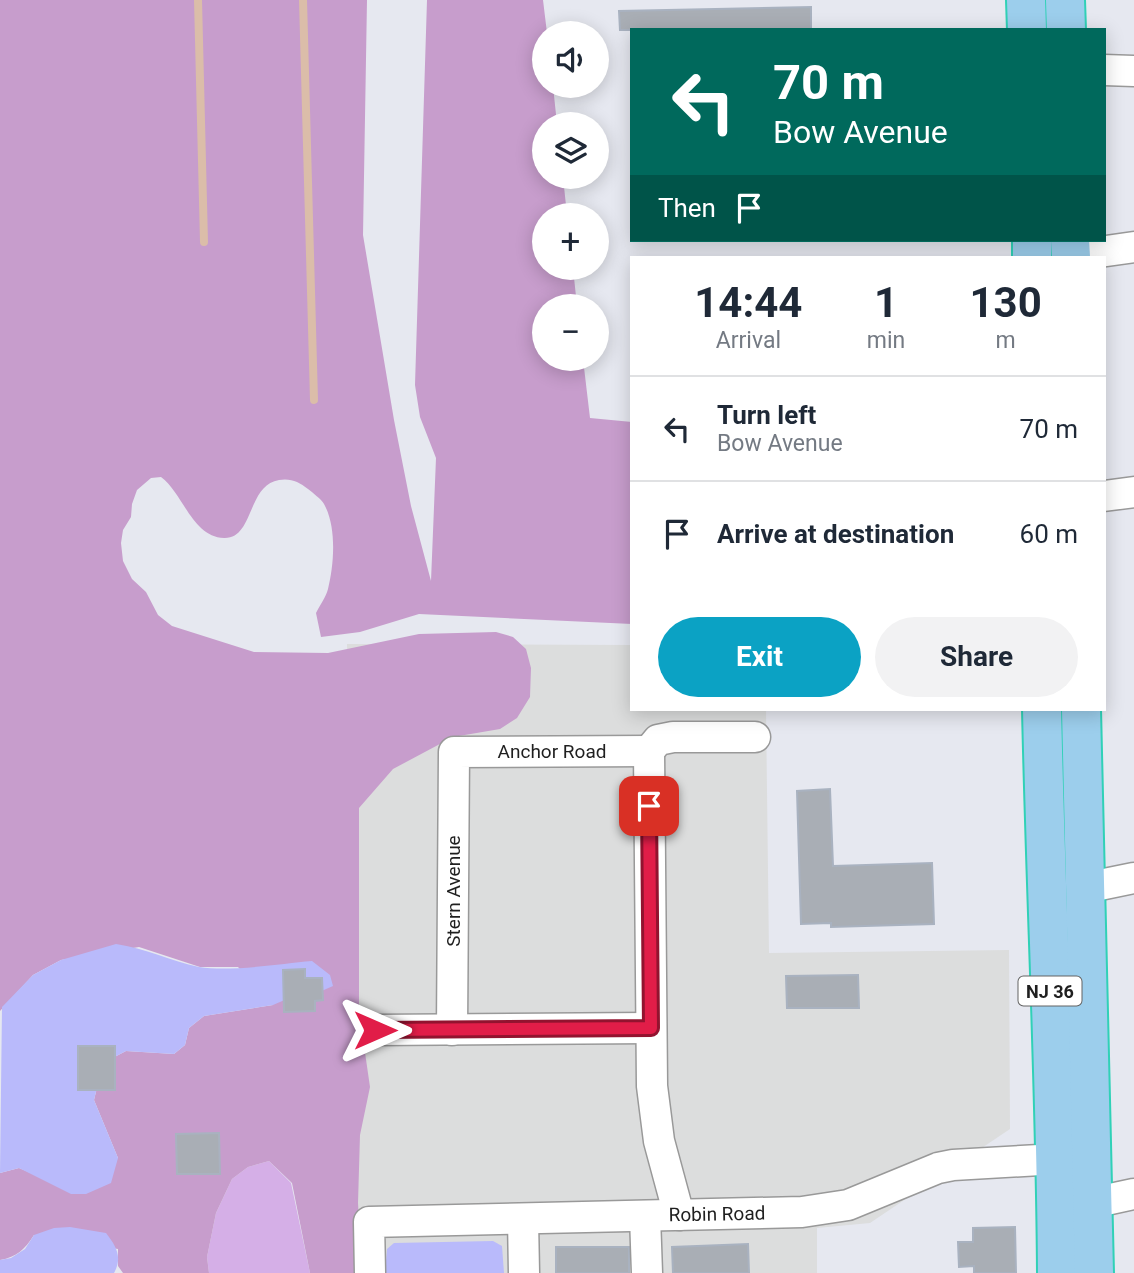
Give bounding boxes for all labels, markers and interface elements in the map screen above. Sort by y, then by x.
map controls [532,21,609,371]
button: sound [532,21,609,98]
text: 70 m [773,54,884,111]
icon: left [658,56,749,147]
button: layers [532,112,609,189]
text: Bow Avenue [773,113,948,151]
icon: arrive [730,189,768,227]
text: Then [658,193,716,223]
button: + [532,203,609,280]
text: 14:44 [694,278,802,327]
text: 1 [874,278,898,327]
text: 130 [969,278,1042,327]
button: − [532,294,609,371]
text: Arrival [716,327,781,354]
text: min [867,327,905,354]
text: m [996,327,1016,354]
text: Turn left [717,400,816,430]
icon: left [658,410,696,448]
text: 70 m [1020,414,1078,444]
text: Bow Avenue [717,430,843,457]
icon: arrive [658,515,696,553]
text: Arrive at destination [717,519,954,549]
text: 60 m [1020,519,1078,549]
button: Exit [658,617,861,697]
button: Share [875,617,1078,697]
street label: Anchor Road [498,740,606,763]
pin [619,776,679,836]
icon: arrive [630,787,668,825]
street label: Stern Avenue [442,835,465,947]
road number: NJ 36 [1018,976,1082,1006]
position arrow [338,993,412,1067]
street label: Robin Road [668,1202,766,1226]

